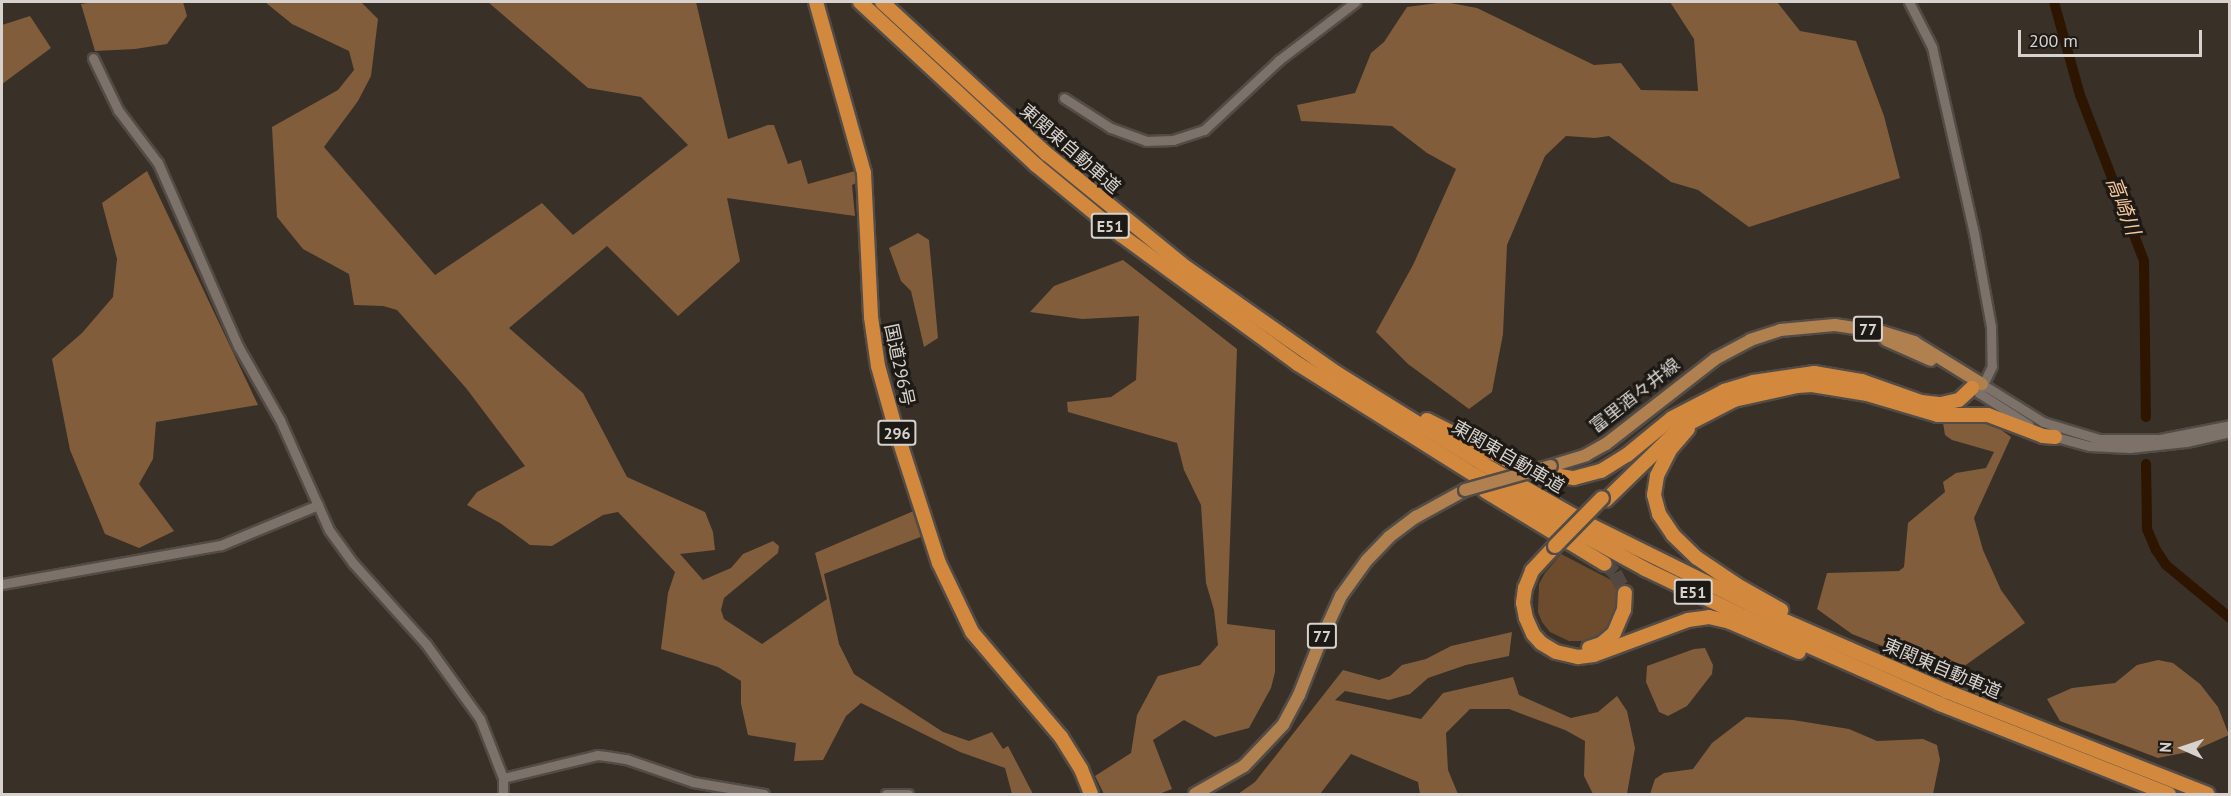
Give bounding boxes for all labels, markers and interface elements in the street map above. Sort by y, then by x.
scale bar [2021,18,2206,56]
text: 200 m [2029,29,2078,52]
street label: 東関東自動車道 [1015,100,1125,198]
water label: 高崎川 [2101,174,2145,238]
road number: E51 [1090,213,1130,239]
road number: 77 [1852,316,1884,342]
street label: 国道296号 [880,322,918,408]
street label: 富里酒々井線 [1586,354,1684,438]
street label: 東関東自動車道 [1448,416,1568,498]
road number: 296 [876,420,918,446]
road number: E51 [1674,579,1712,605]
road number: 77 [1306,623,1338,649]
street label: 東関東自動車道 [1880,634,2004,704]
north arrow [2153,718,2213,778]
text: N [2155,741,2175,753]

